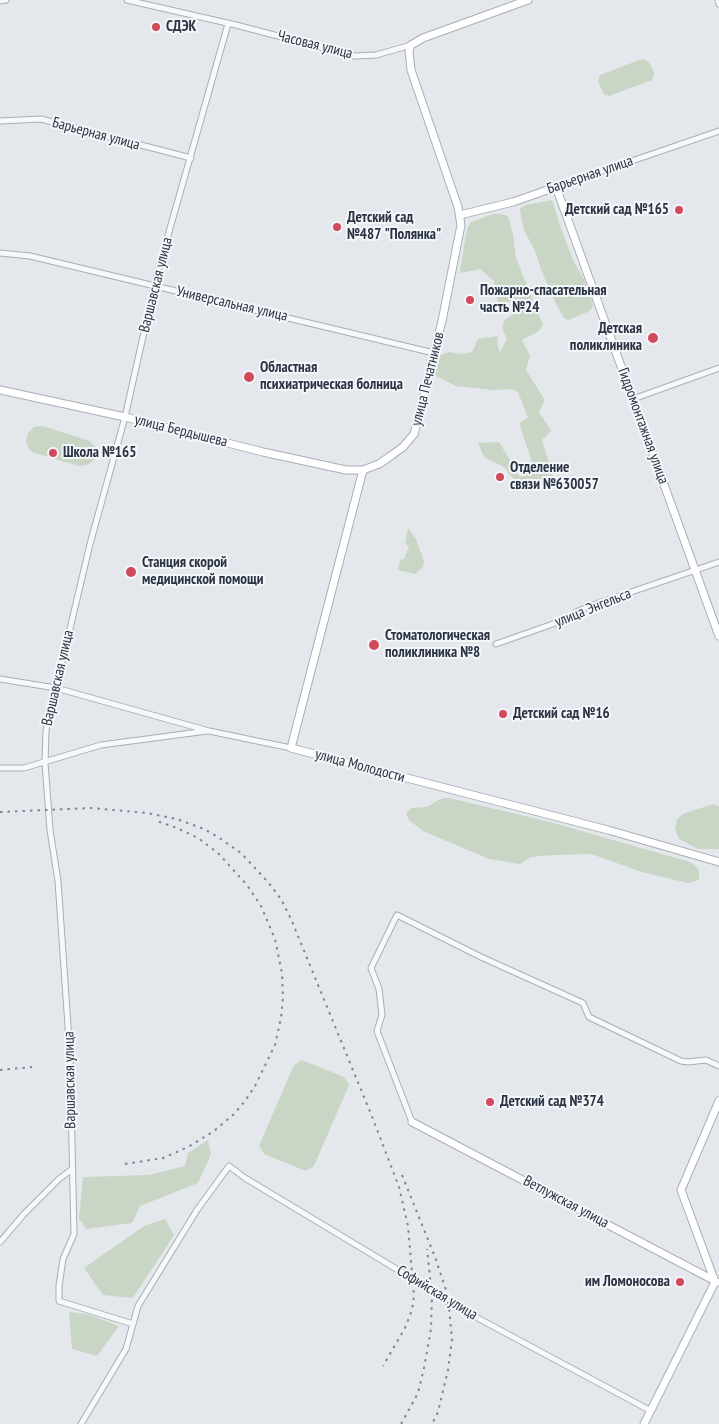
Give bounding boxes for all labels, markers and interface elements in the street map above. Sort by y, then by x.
place label: СДЭК [166,18,196,36]
marker: СДЭК [150,21,162,33]
street label: Часовая улица [276,27,354,63]
street label: Барьерная улица [50,114,142,154]
street label: Барьерная улица [545,152,635,198]
place label: Детский сад №165 [565,201,669,219]
marker: Детский сад №165 [673,204,685,216]
place label: Детский сад №487 "Полянка" [347,209,441,244]
marker: Детский сад №487 "Полянка" [331,221,343,233]
street label: Варшавская улица [135,236,177,334]
street label: Универсальная улица [175,282,289,326]
place label: Пожарно-спасательная часть №24 [480,282,607,317]
marker: Пожарно-спасательная часть №24 [464,294,476,306]
place label: Детская поликлиника [570,320,642,355]
street label: улица Печатников [408,330,448,428]
marker: Детская поликлиника [646,331,660,345]
place label: Областная психиатрическая болница [260,359,403,394]
street label: Гидромонтажная улица [614,366,672,486]
marker: Областная психиатрическая болница [242,370,256,384]
street label: улица Бердышева [133,411,229,451]
place label: Школа №165 [63,444,136,462]
marker: Школа №165 [47,447,59,459]
place label: Отделение связи №630057 [510,459,599,494]
marker: Отделение связи №630057 [494,471,506,483]
place label: Станция скорой медицинской помощи [142,554,263,589]
marker: Станция скорой медицинской помощи [124,565,138,579]
street label: улица Энгельса [552,585,634,631]
place label: Стоматологическая поликлиника №8 [385,627,490,662]
street label: Варшавская улица [38,629,78,727]
marker: Стоматологическая поликлиника №8 [367,638,381,652]
place label: Детский сад №16 [513,705,610,723]
marker: Детский сад №16 [497,708,509,720]
street label: улица Молодости [313,745,407,787]
street label: Варшавская улица [60,1031,80,1129]
place label: Детский сад №374 [500,1093,604,1111]
marker: Детский сад №374 [484,1096,496,1108]
street label: Ветлужская улица [520,1172,612,1232]
street label: Софийская улица [393,1262,481,1324]
place label: им Ломоносова [585,1273,670,1291]
marker: им Ломоносова [674,1276,686,1288]

